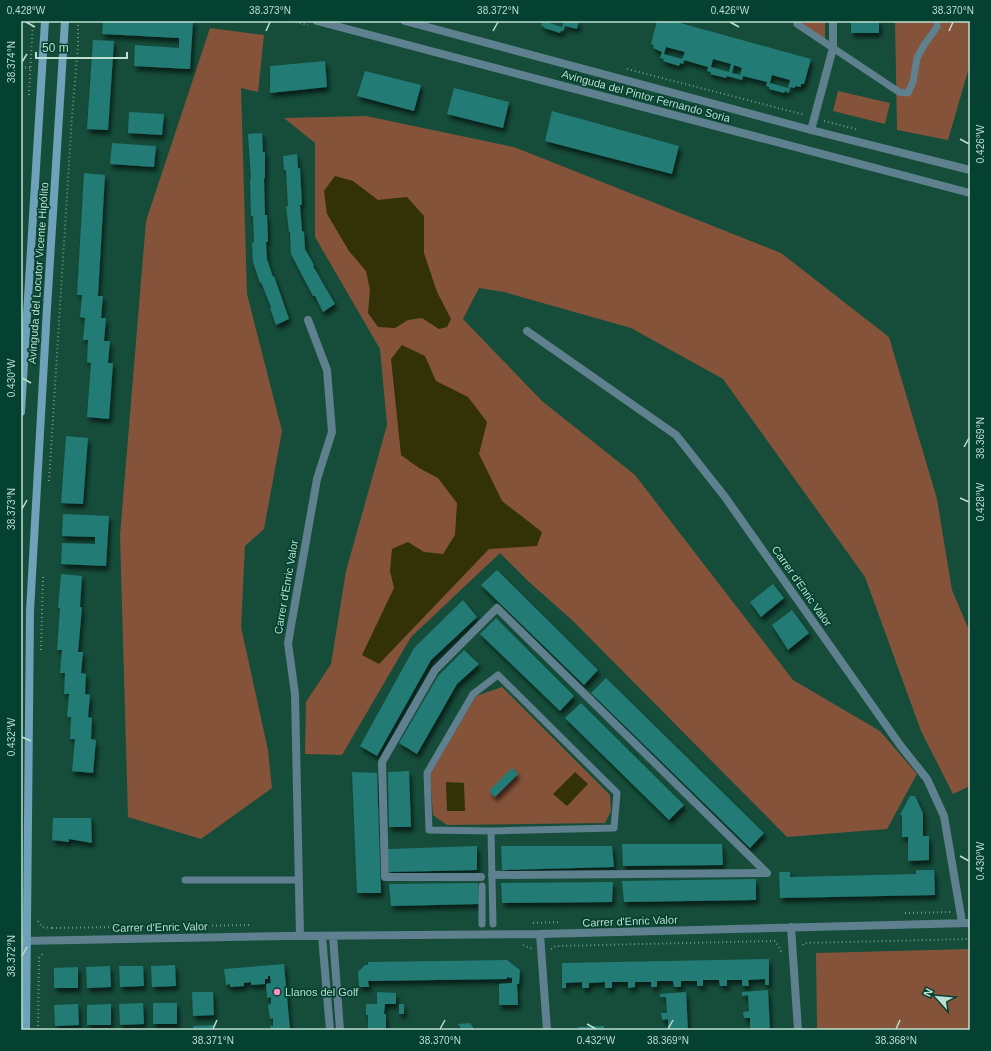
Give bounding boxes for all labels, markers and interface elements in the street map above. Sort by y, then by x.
text: 0.428°W [7,5,46,16]
text: 38.373°N [249,5,291,16]
text: 38.372°N [477,5,519,16]
text: 0.426°W [711,5,750,16]
text: 38.370°N [932,5,974,16]
scale bar [36,34,127,60]
text: 38.374°N [6,41,17,83]
text: 50 m [42,41,69,55]
street label: Avinguda del Pintor Fernando Soria [560,68,732,125]
text: 0.426°W [975,124,986,163]
street label: Avinguda del Locutor Vicente Hipólito [26,182,50,364]
text: 0.430°W [6,358,17,397]
text: 38.369°N [975,417,986,459]
text: 0.428°W [975,482,986,521]
text: 38.373°N [6,488,17,530]
street label: Carrer d'Enric Valor [272,539,300,635]
street label: Carrer d'Enric Valor [770,543,834,629]
text: 0.432°W [6,717,17,756]
text: 0.430°W [975,841,986,880]
street label: Carrer d'Enric Valor [582,913,678,929]
street label: Carrer d'Enric Valor [112,920,208,934]
text: 38.372°N [6,935,17,977]
north arrow [917,977,957,1017]
place label: Llanos del Golf [285,986,359,998]
text: N [921,986,935,999]
marker: Llanos del Golf [272,987,282,997]
text: 38.371°N [192,1035,234,1046]
text: 38.370°N [419,1035,461,1046]
text: 0.432°W [577,1035,616,1046]
text: 38.369°N [647,1035,689,1046]
text: 38.368°N [875,1035,917,1046]

